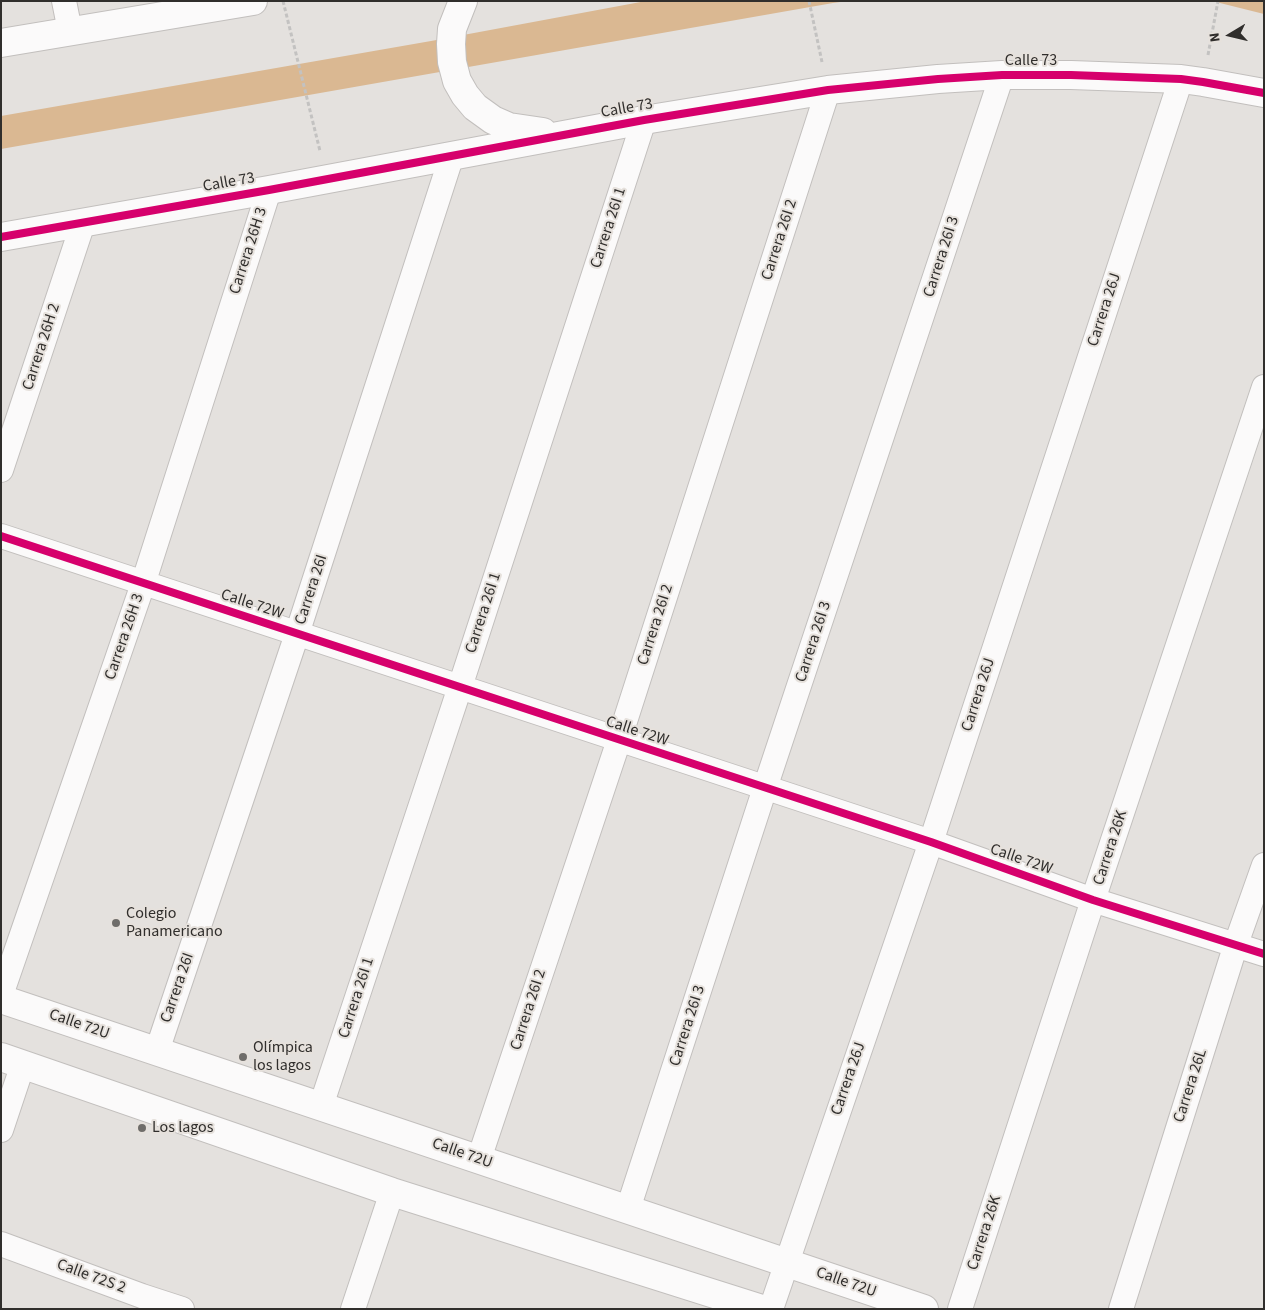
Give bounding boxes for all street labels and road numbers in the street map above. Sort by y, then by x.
street label: Calle 73 [1005,51,1057,71]
street label: Calle 73 [600,95,654,123]
street label: Calle 73 [202,169,256,197]
street label: Carrera 26I 1 [587,185,631,271]
street label: Carrera 26I 2 [758,197,802,283]
street label: Carrera 26H 3 [226,205,272,297]
street label: Carrera 26I 3 [920,214,964,300]
street label: Carrera 26J [1084,271,1126,349]
street label: Carrera 26H 2 [19,301,65,393]
street label: Carrera 26I [292,552,332,628]
street label: Carrera 26I 1 [462,570,506,656]
street label: Carrera 26I 2 [634,582,678,668]
street label: Calle 72W [218,586,286,624]
street label: Carrera 26H 3 [101,591,149,683]
street label: Carrera 26I 3 [792,599,836,685]
street label: Carrera 26J [958,656,1000,734]
street label: Calle 72W [603,713,671,751]
street label: Carrera 26K [1090,808,1132,888]
street label: Calle 72W [987,840,1055,880]
street label: Carrera 26I [157,951,199,1025]
street label: Carrera 26I 1 [335,955,379,1041]
street label: Carrera 26I 2 [507,967,551,1053]
street label: Carrera 26I 3 [666,983,710,1069]
street label: Calle 72U [46,1006,112,1044]
street label: Carrera 26J [828,1040,870,1118]
street label: Carrera 26L [1170,1047,1212,1125]
street label: Calle 72U [429,1135,495,1173]
street label: Carrera 26K [964,1193,1006,1273]
street label: Calle 72S 2 [54,1256,128,1298]
street label: Calle 72U [813,1264,879,1302]

